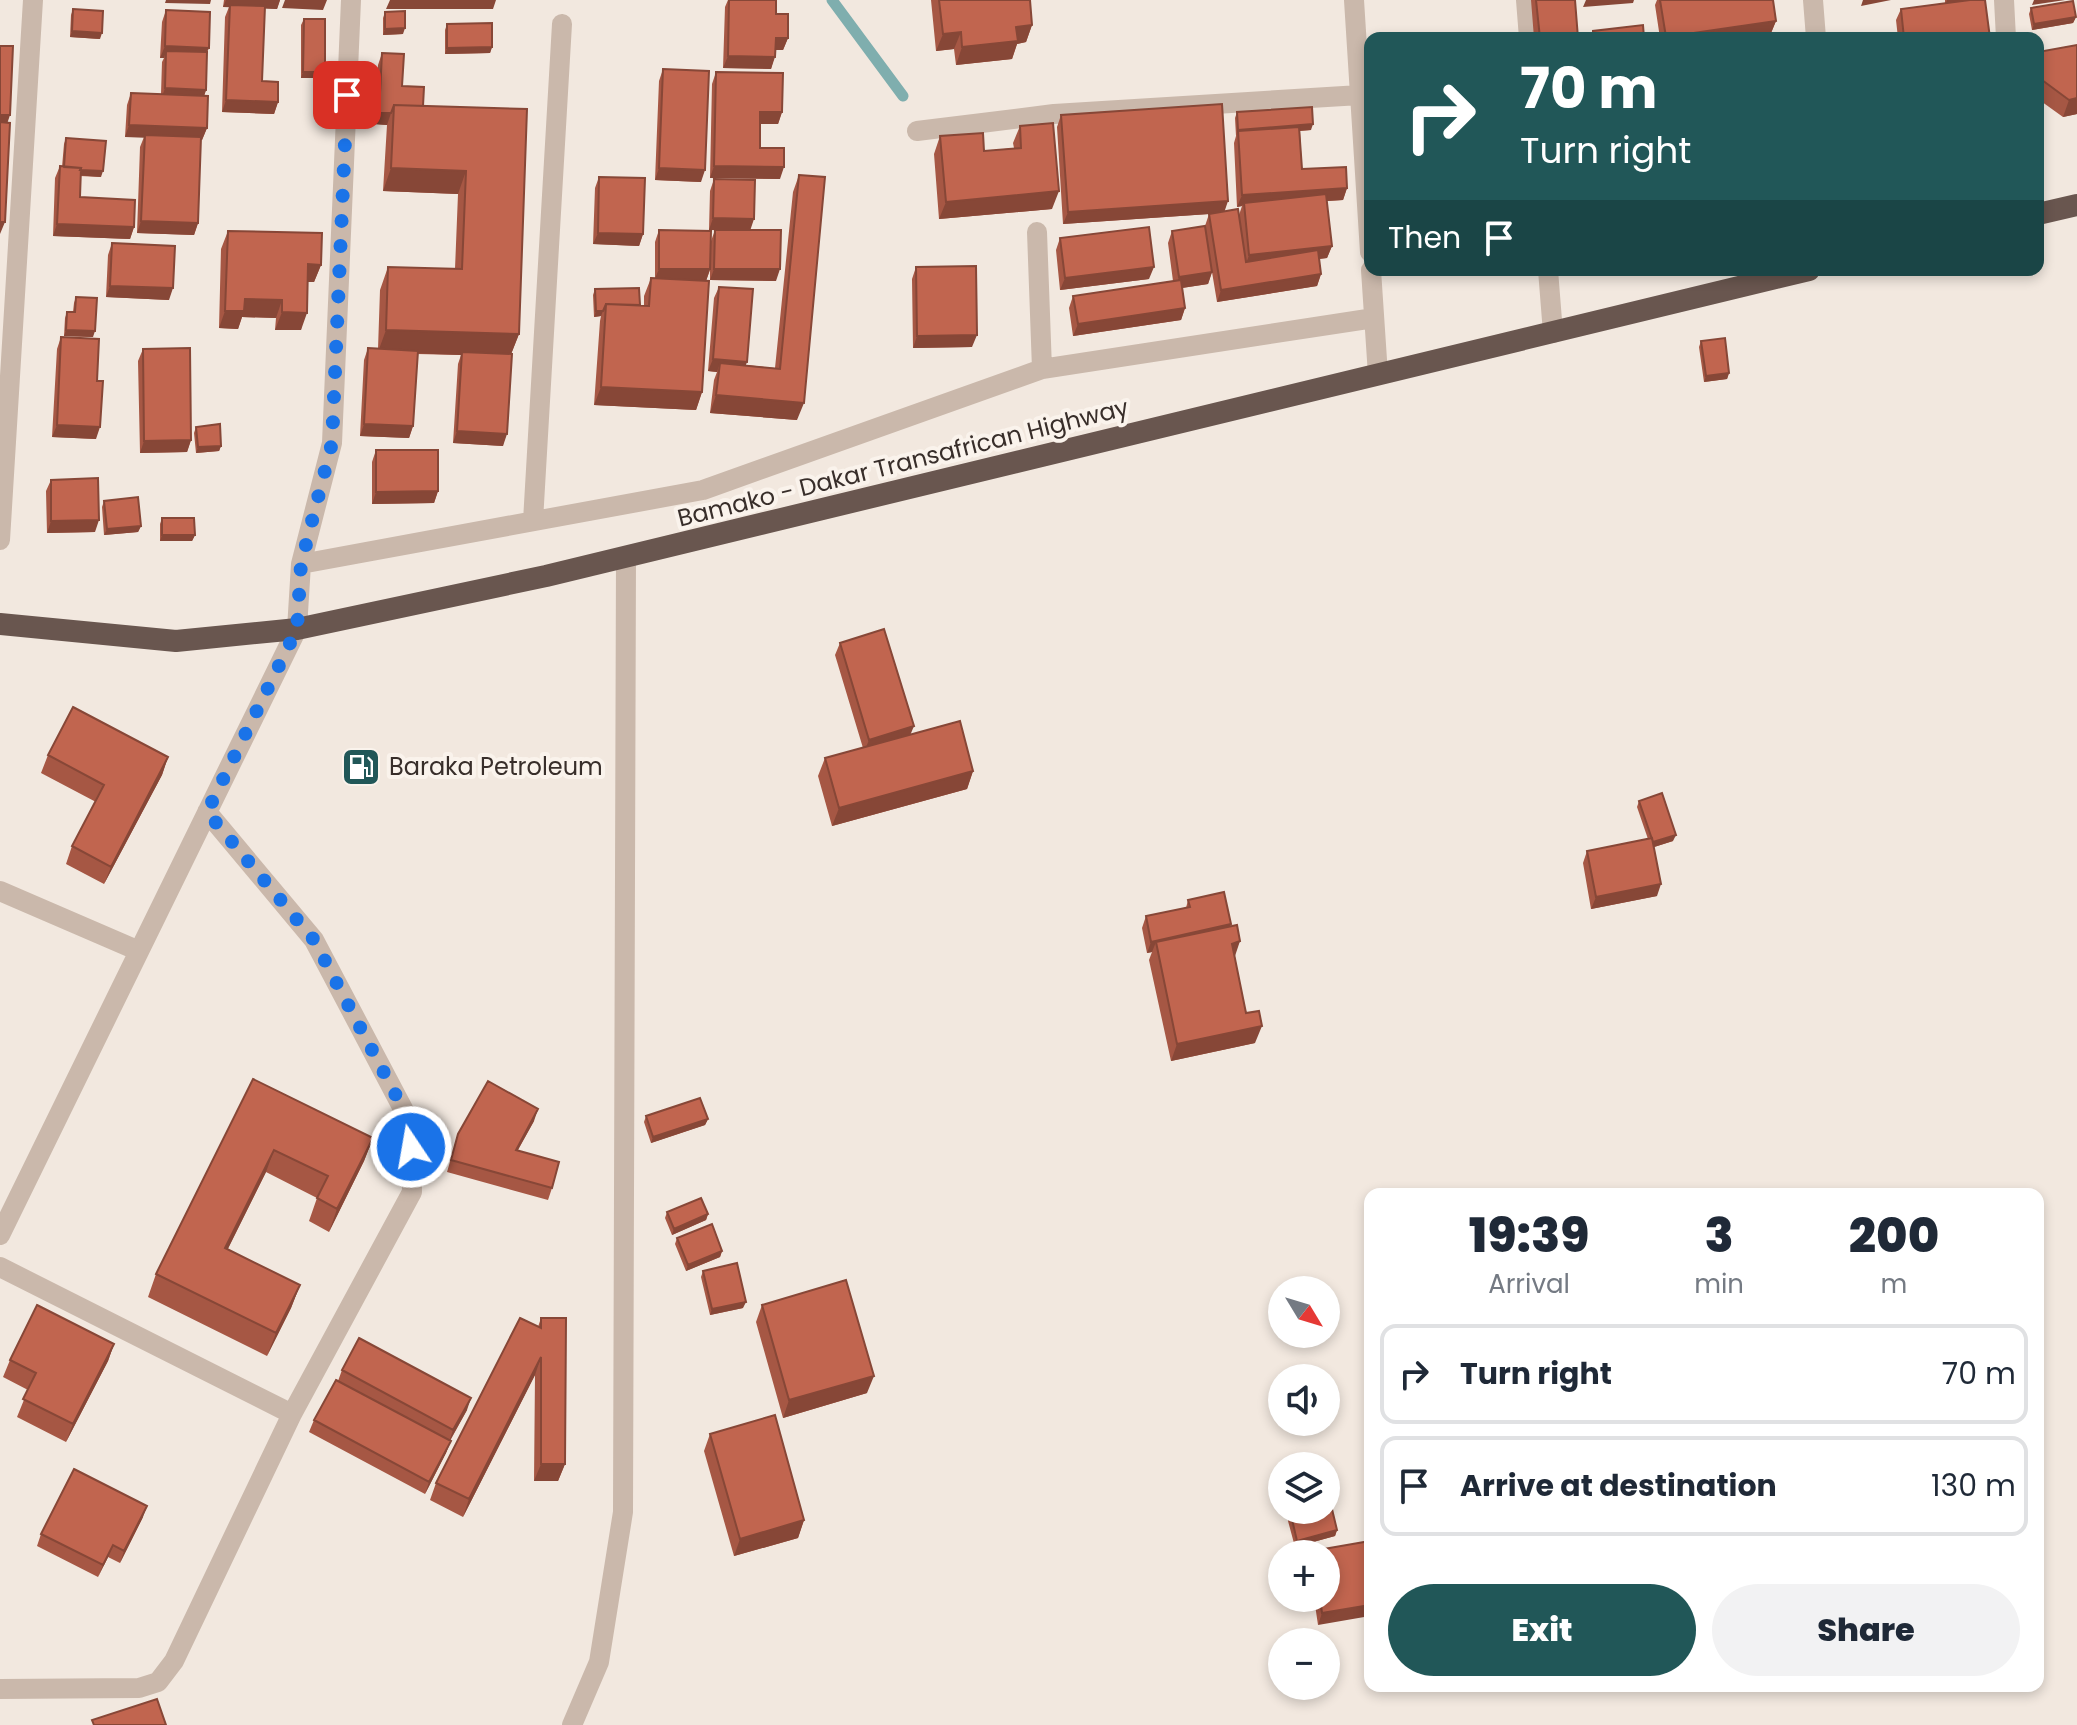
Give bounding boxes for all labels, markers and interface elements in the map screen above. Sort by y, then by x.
text: 70 m [1520,49,1658,128]
pin [313,61,381,129]
icon: right [1388,64,1492,168]
icon: arrive [325,73,369,117]
text: Turn right [1520,125,1691,176]
text: Then [1388,216,1461,259]
icon: arrive [1477,216,1521,260]
street label: Bamako - Dakar Transafrican Highway [674,390,1132,535]
fuel station icon: Baraka Petroleum [340,746,382,788]
place label: Baraka Petroleum [389,750,603,783]
position arrow [369,1105,453,1189]
text: 19:39 [1469,1202,1589,1269]
text: 3 [1704,1202,1734,1269]
text: 200 [1849,1202,1939,1269]
text: Arrival [1488,1266,1570,1302]
text: min [1694,1266,1744,1302]
text: m [1881,1266,1907,1302]
north arrow [1268,1276,1340,1348]
map controls [1268,1276,1340,1700]
icon: right [1392,1352,1436,1396]
text: Turn right [1460,1352,1612,1395]
text: 70 m [1942,1352,2016,1395]
button: sound [1268,1364,1340,1436]
button: layers [1268,1452,1340,1524]
icon: arrive [1392,1464,1436,1508]
text: Arrive at destination [1460,1464,1777,1507]
text: 130 m [1931,1464,2016,1507]
button: + [1268,1540,1340,1612]
button: Exit [1388,1584,1696,1676]
button: Share [1712,1584,2020,1676]
button: − [1268,1628,1340,1700]

